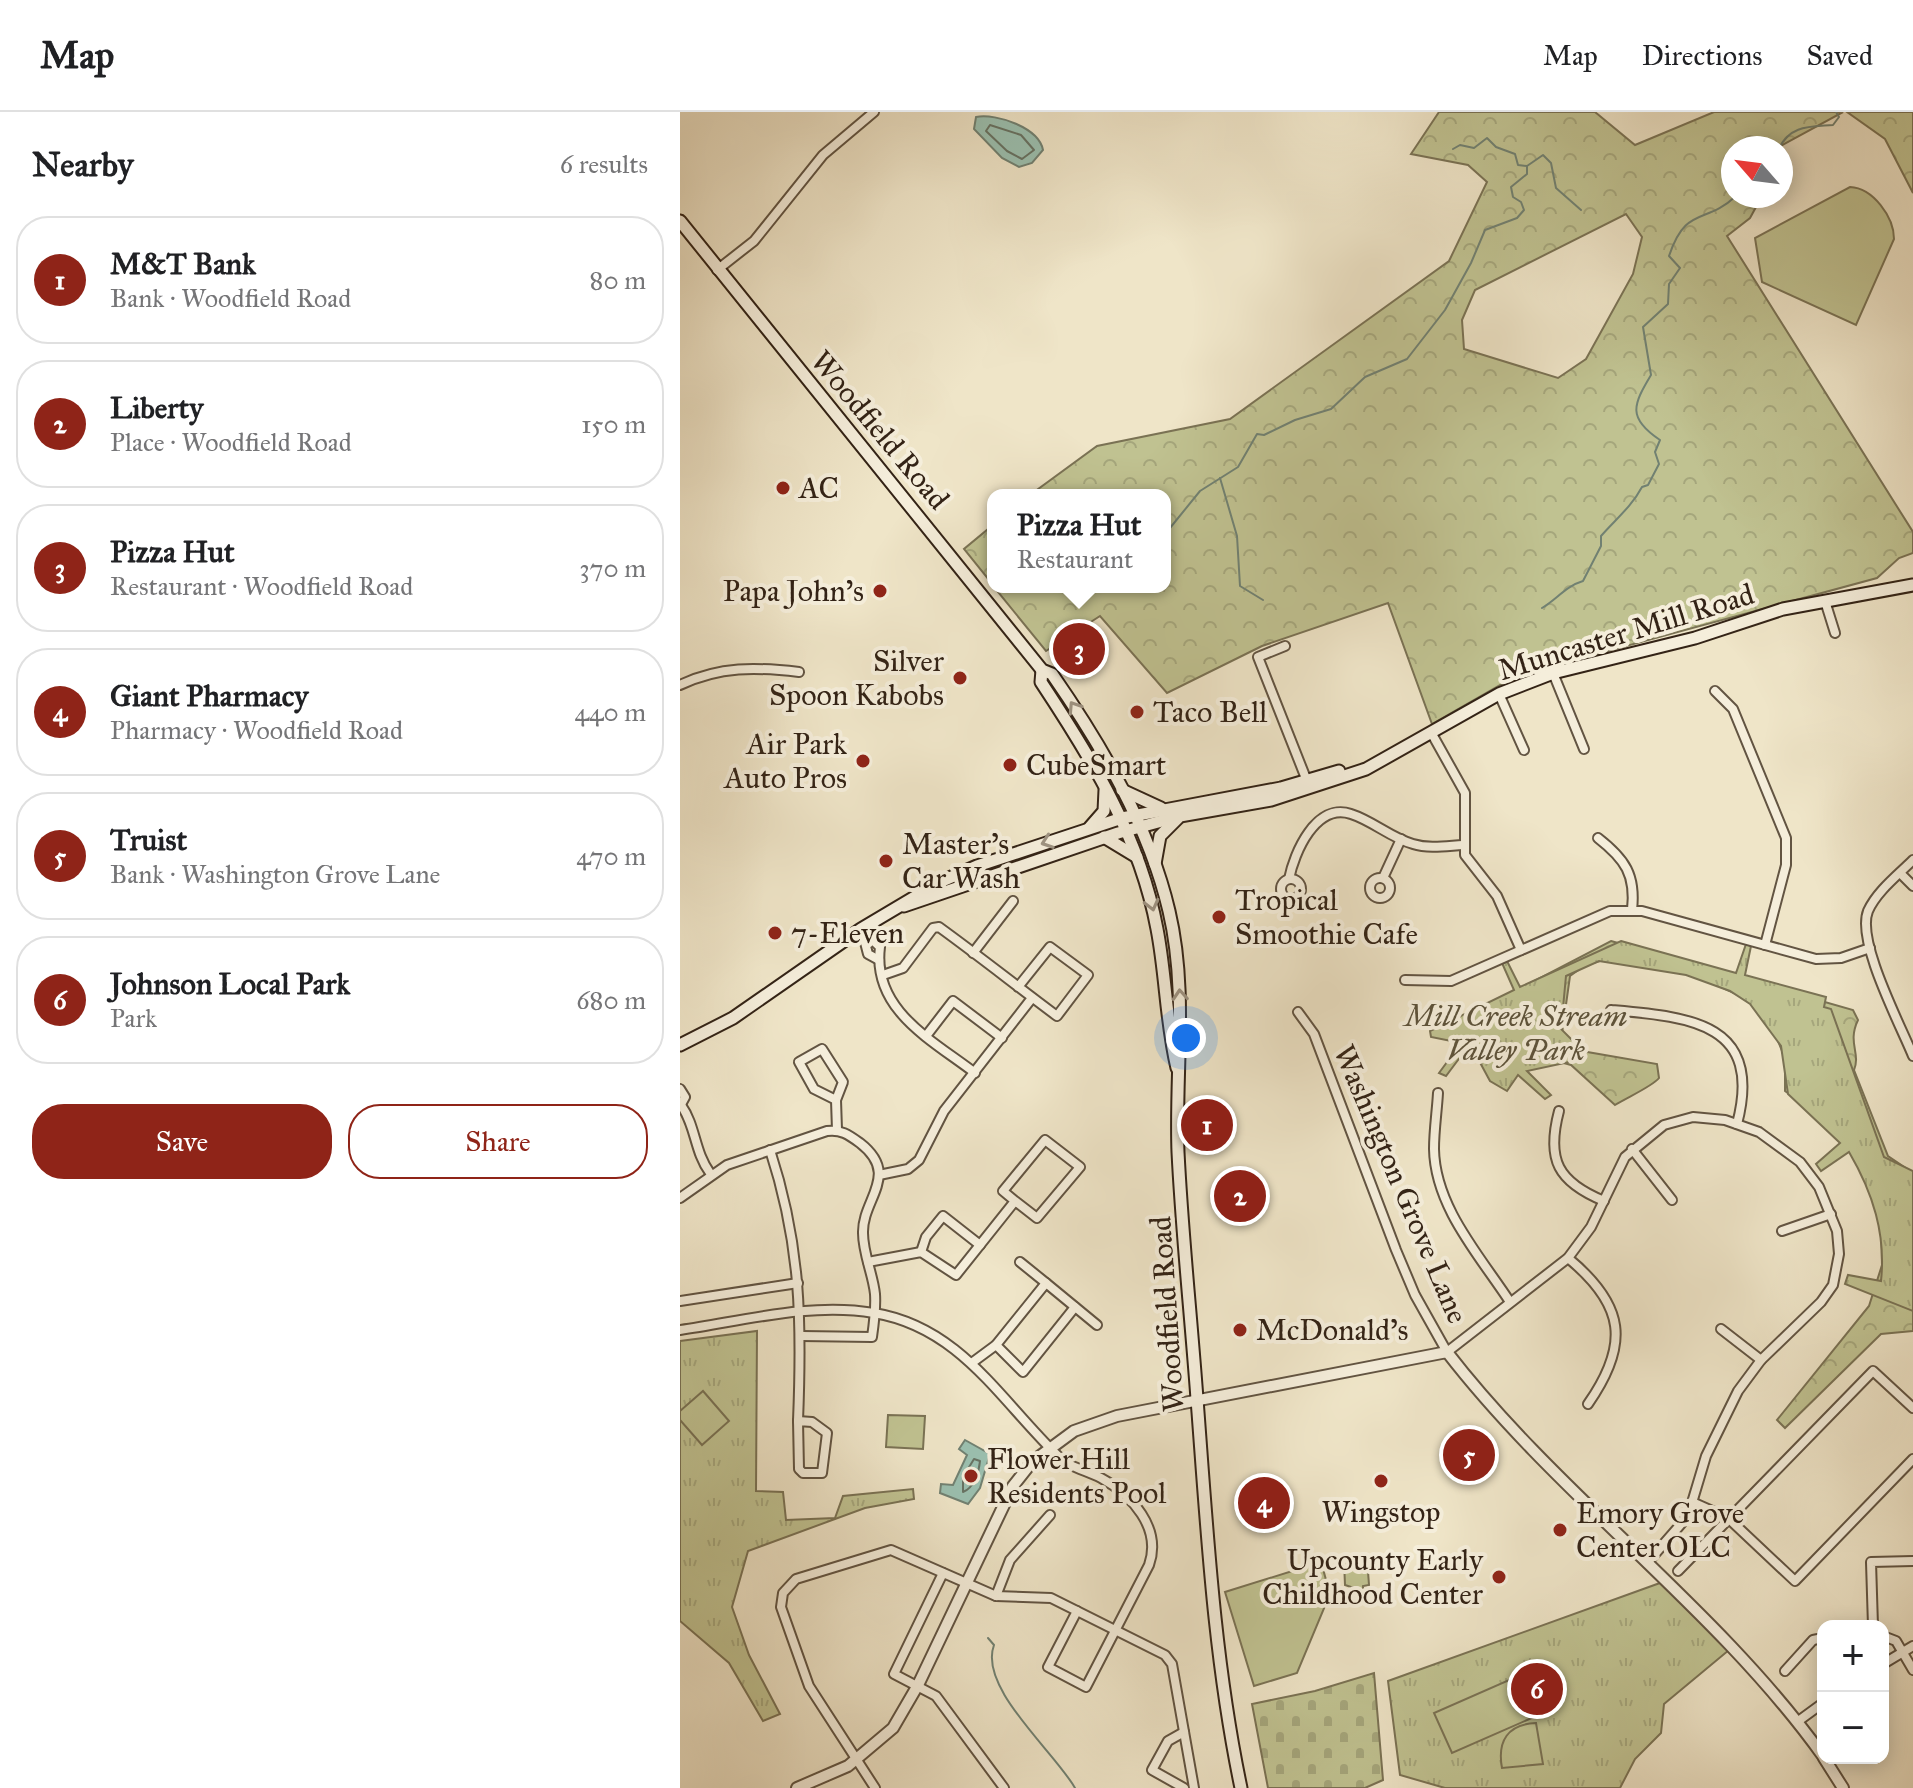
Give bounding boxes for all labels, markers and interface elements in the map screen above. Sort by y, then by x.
text: Map [40,32,114,78]
text: Map [1543,38,1598,73]
text: Directions [1642,38,1763,73]
text: Saved [1807,38,1873,73]
north arrow [1721,136,1793,208]
text: Nearby [32,144,134,185]
text: 6 results [560,148,648,180]
text: M&T Bank [110,246,256,282]
text: 1 [55,264,65,296]
text: 80 m [590,264,646,296]
text: Bank · Woodfield Road [110,282,351,314]
street label: Woodfield Road [803,343,957,517]
text: Liberty [110,390,203,426]
text: 2 [54,408,66,440]
text: 150 m [581,408,646,440]
text: Place · Woodfield Road [110,426,352,458]
place label: AC [797,470,839,506]
marker: AC [774,479,792,497]
popup [987,489,1171,593]
text: Pizza Hut [1017,507,1141,543]
text: Pizza Hut [110,534,235,570]
text: Restaurant [1017,543,1133,575]
text: 3 [55,552,65,584]
text: 370 m [579,552,646,584]
text: Restaurant · Woodfield Road [110,570,413,602]
place label: Papa John's [723,573,864,609]
street label: Muncaster Mill Road [1494,576,1758,688]
marker: Papa John's [871,582,889,600]
pin: 3 [1053,619,1105,679]
place label: Silver Spoon Kabobs [769,643,945,713]
marker: Silver Spoon Kabobs [951,669,969,687]
text: Giant Pharmacy [110,678,308,714]
place label: Taco Bell [1153,694,1268,730]
text: 4 [53,696,67,728]
text: 440 m [574,696,646,728]
one-way arrow [1069,701,1084,716]
marker: Taco Bell [1128,703,1146,721]
text: Pharmacy · Woodfield Road [110,714,403,746]
place label: Air Park Auto Pros [722,726,847,796]
place label: CubeSmart [1026,747,1167,783]
marker: Air Park Auto Pros [854,752,872,770]
marker: CubeSmart [1001,756,1019,774]
text: Truist [110,822,187,858]
place label: Master's Car Wash [902,826,1020,896]
one-way arrow [1041,833,1055,849]
text: 5 [54,840,66,872]
text: 470 m [576,840,646,872]
marker: Master's Car Wash [877,852,895,870]
text: Bank · Washington Grove Lane [110,858,440,890]
place label: Tropical Smoothie Cafe [1235,882,1418,952]
one-way arrow [1142,897,1159,911]
marker: Tropical Smoothie Cafe [1210,908,1228,926]
place label: 7-Eleven [791,915,904,951]
marker: 7-Eleven [766,924,784,942]
text: Johnson Local Park [110,966,350,1002]
text: 6 [53,984,67,1016]
text: 680 m [576,984,646,1016]
one-way arrow [1171,988,1188,1001]
park label: Mill Creek Stream Valley Park [1402,998,1627,1068]
text: Park [110,1002,157,1034]
your location [1166,1018,1206,1058]
street label: Washington Grove Lane [1326,1039,1476,1329]
pin: 1 [1181,1095,1233,1155]
button: Save [32,1104,332,1179]
button: Share [348,1104,648,1179]
pin: 2 [1214,1166,1266,1226]
street label: Woodfield Road [1142,1215,1192,1413]
place label: McDonald's [1256,1312,1408,1348]
marker: McDonald's [1231,1321,1249,1339]
pin: 5 [1443,1425,1495,1485]
place label: Flower Hill Residents Pool [987,1441,1167,1511]
marker: Flower Hill Residents Pool [962,1467,980,1485]
marker: Wingstop [1372,1472,1390,1490]
pin: 4 [1238,1473,1290,1533]
place label: Wingstop [1322,1494,1440,1530]
place label: Emory Grove Center OLC [1576,1495,1744,1565]
marker: Emory Grove Center OLC [1551,1521,1569,1539]
place label: Upcounty Early Childhood Center [1262,1542,1484,1612]
marker: Upcounty Early Childhood Center [1490,1568,1508,1586]
map controls [1817,1620,1889,1764]
button: + [1817,1620,1889,1692]
pin: 6 [1511,1659,1563,1719]
button: − [1817,1692,1889,1764]

